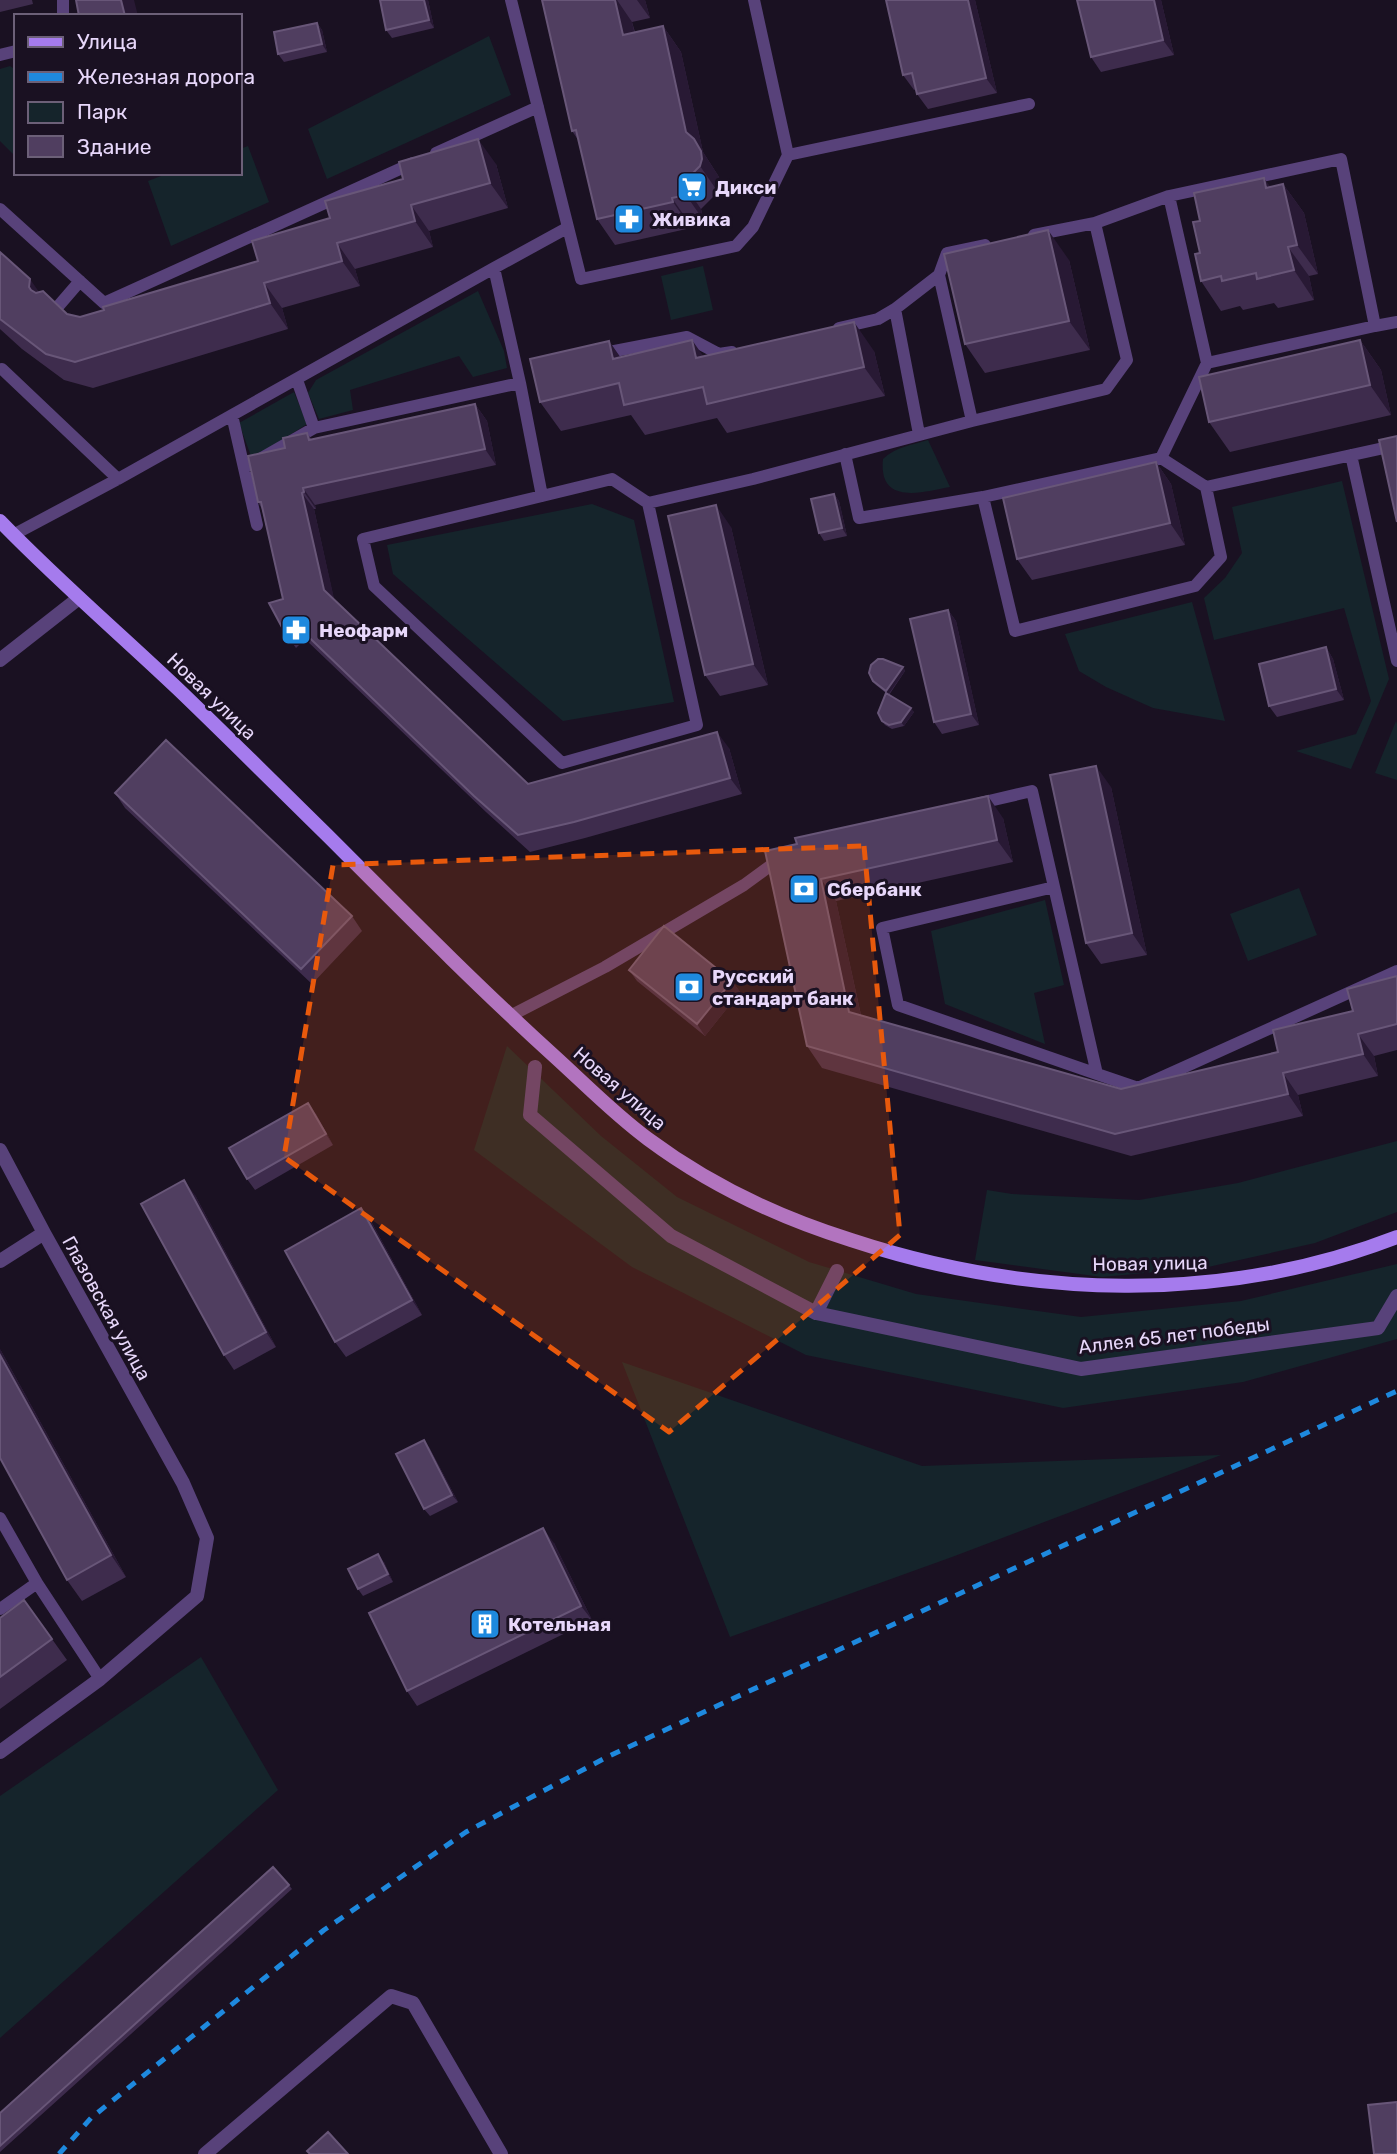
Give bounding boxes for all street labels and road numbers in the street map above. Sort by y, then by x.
street label: Новая улица [162,648,261,745]
street label: Новая улица [569,1042,671,1135]
street label: Глазовская улица [57,1232,156,1384]
street label: Новая улица [1092,1251,1208,1276]
street label: Аллея 65 лет победы [1077,1312,1271,1359]

